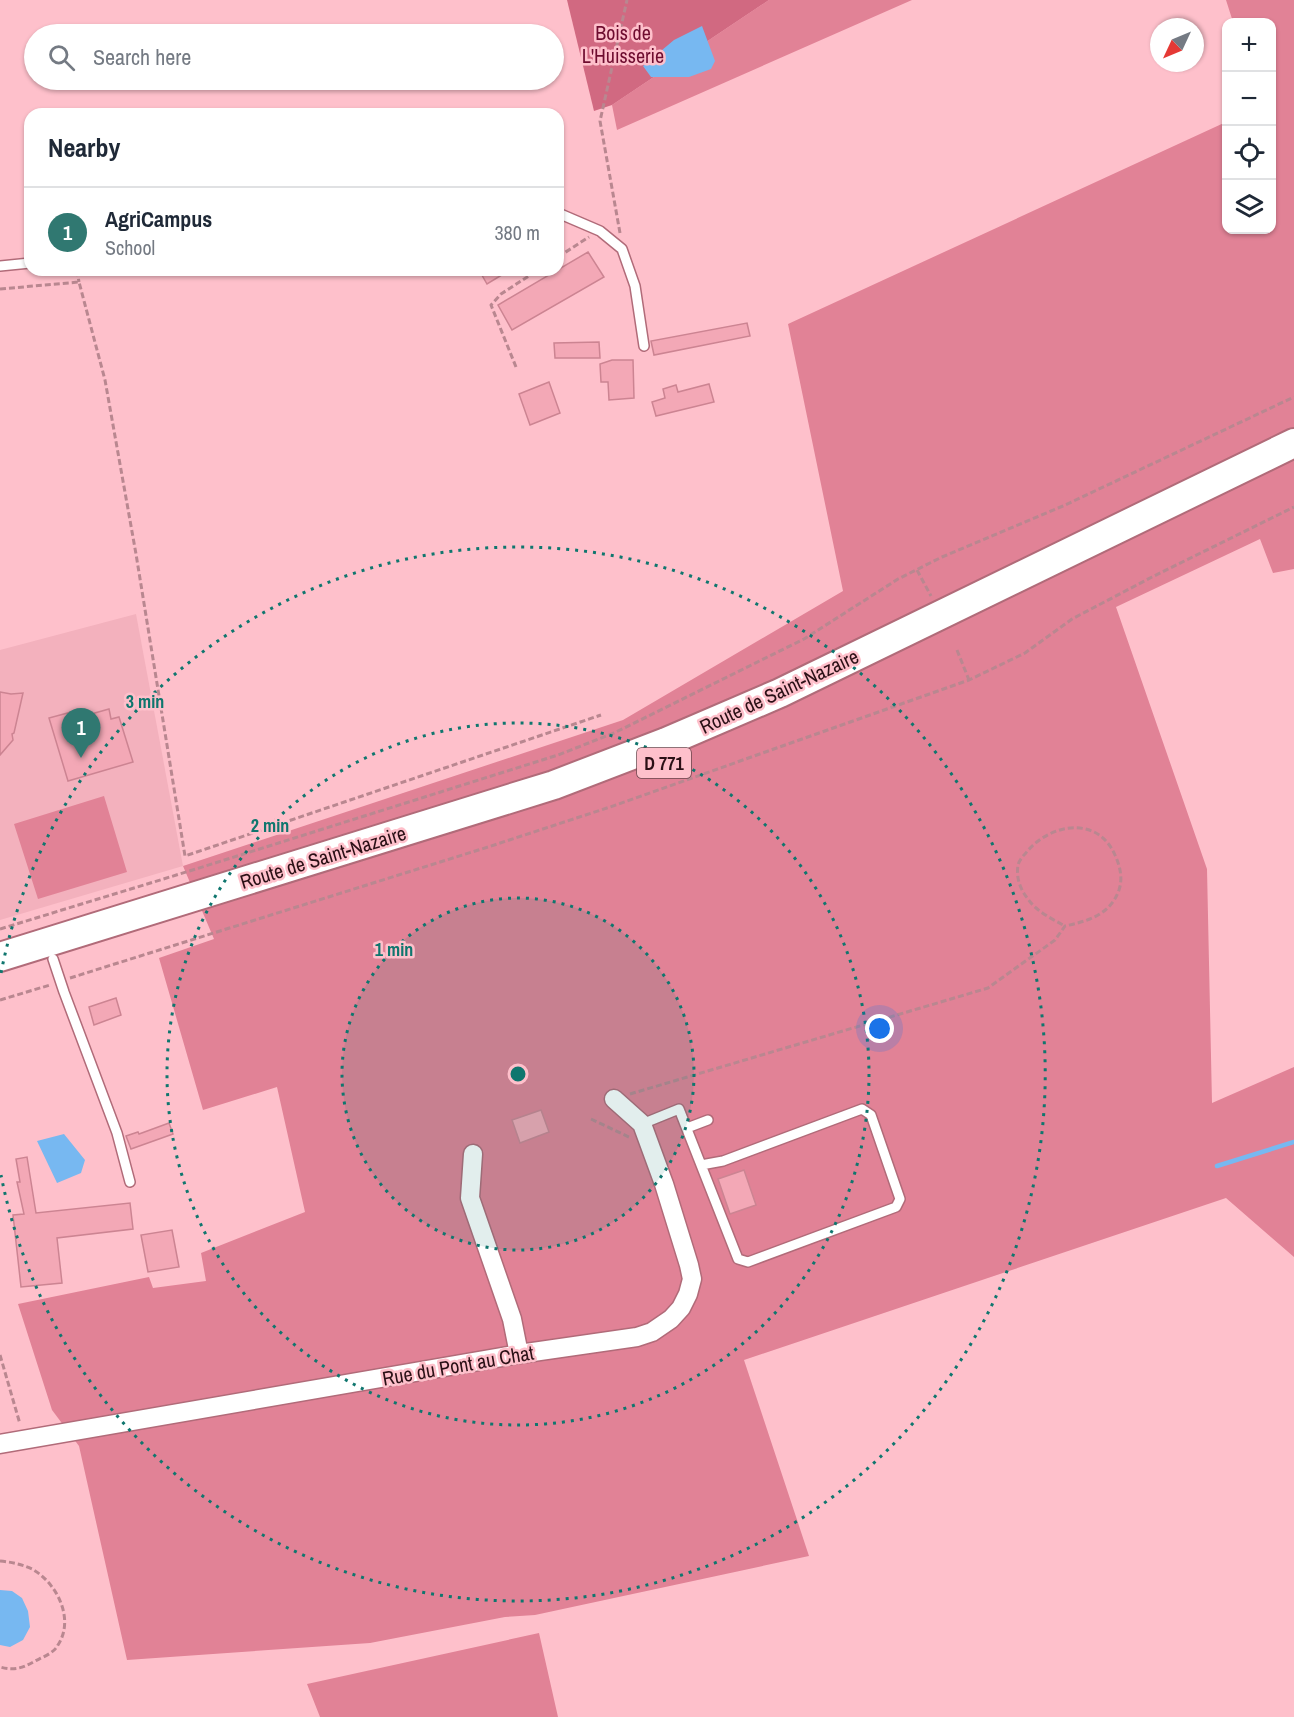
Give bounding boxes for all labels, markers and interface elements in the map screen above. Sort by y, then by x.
north arrow [1150,18,1204,72]
map controls [1222,18,1276,234]
button: + [1222,18,1276,72]
park label: Bois de L'Huisserie [582,19,664,69]
search box [24,24,564,90]
icon: search [45,41,78,74]
text: Search here [93,42,191,72]
button: − [1222,72,1276,126]
button: locate [1222,126,1276,180]
text: Nearby [48,130,120,165]
button: layers [1222,180,1276,234]
text: AgriCampus [105,204,212,234]
text: 1 [63,219,72,246]
text: 380 m [494,219,540,246]
text: School [105,234,155,261]
street label: Route de Saint-Nazaire [695,642,863,740]
text: 3 min [126,689,164,714]
pin: 1 [62,708,100,758]
road number: D 771 [637,748,691,778]
text: 2 min [251,813,289,838]
street label: Route de Saint-Nazaire [237,819,409,895]
text: 1 min [375,937,413,962]
your location [865,1014,894,1043]
centre of rings [508,1064,528,1084]
street label: Rue du Pont au Chat [380,1338,536,1392]

